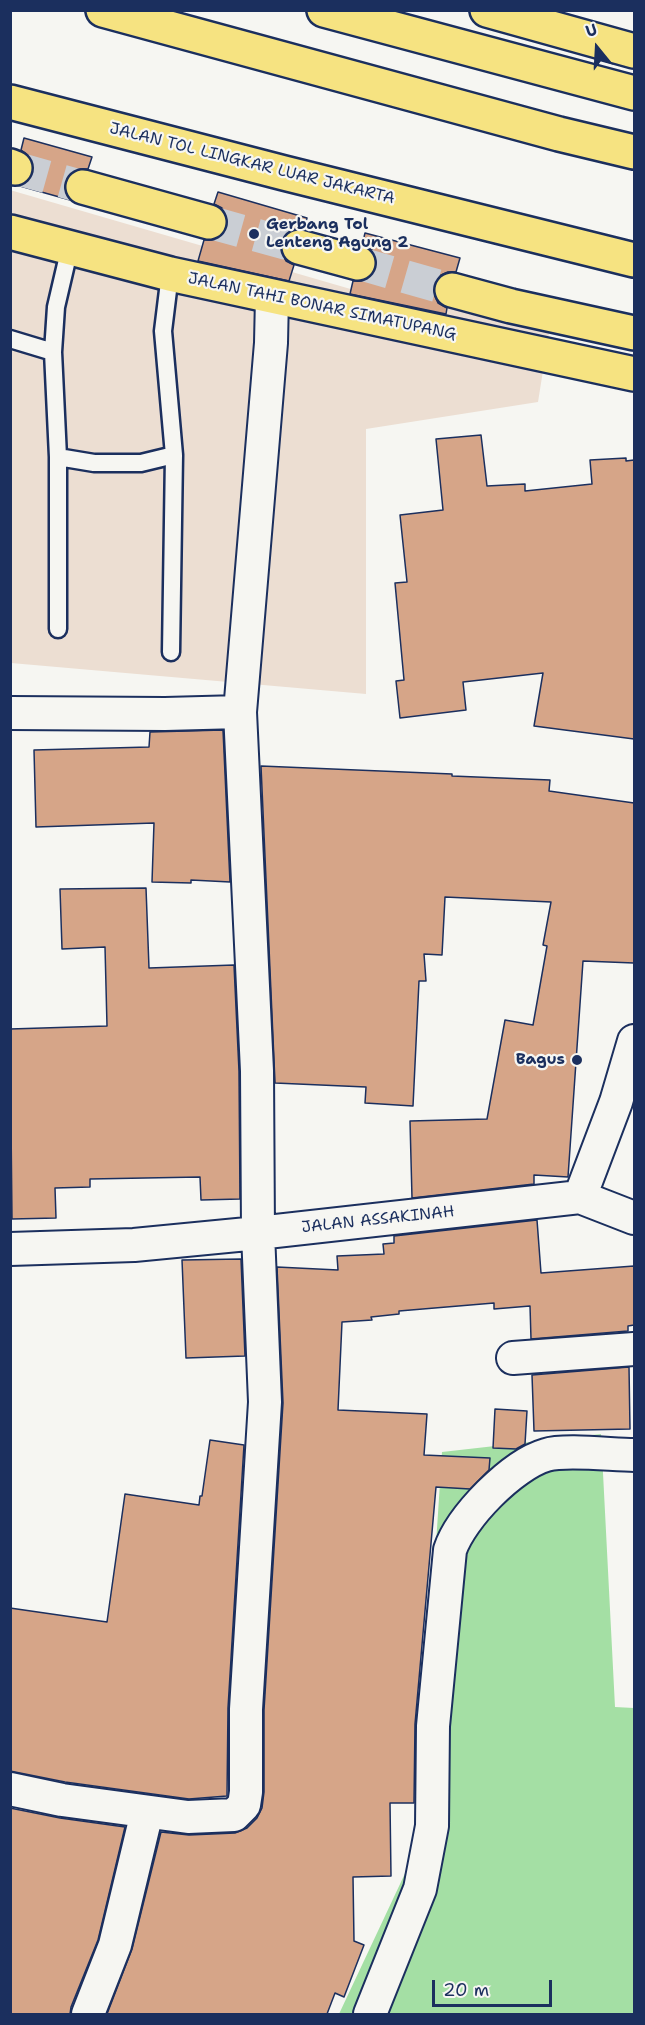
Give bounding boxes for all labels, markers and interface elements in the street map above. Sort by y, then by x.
north arrow [567,18,627,78]
text: U [583,19,600,42]
street label: JALAN TOL LINGKAR LUAR JAKARTA [107,119,397,209]
place label: Gerbang Tol Lenteng Agung 2 [266,215,408,253]
marker: Gerbang Tol Lenteng Agung 2 [247,227,261,241]
street label: JALAN TAHI BONAR SIMATUPANG [186,269,458,345]
place label: Bagus [516,1050,565,1070]
marker: Bagus [570,1053,584,1067]
street label: JALAN ASSAKINAH [301,1202,455,1238]
scale bar [435,1968,555,2006]
text: 20 m [443,1978,489,2002]

